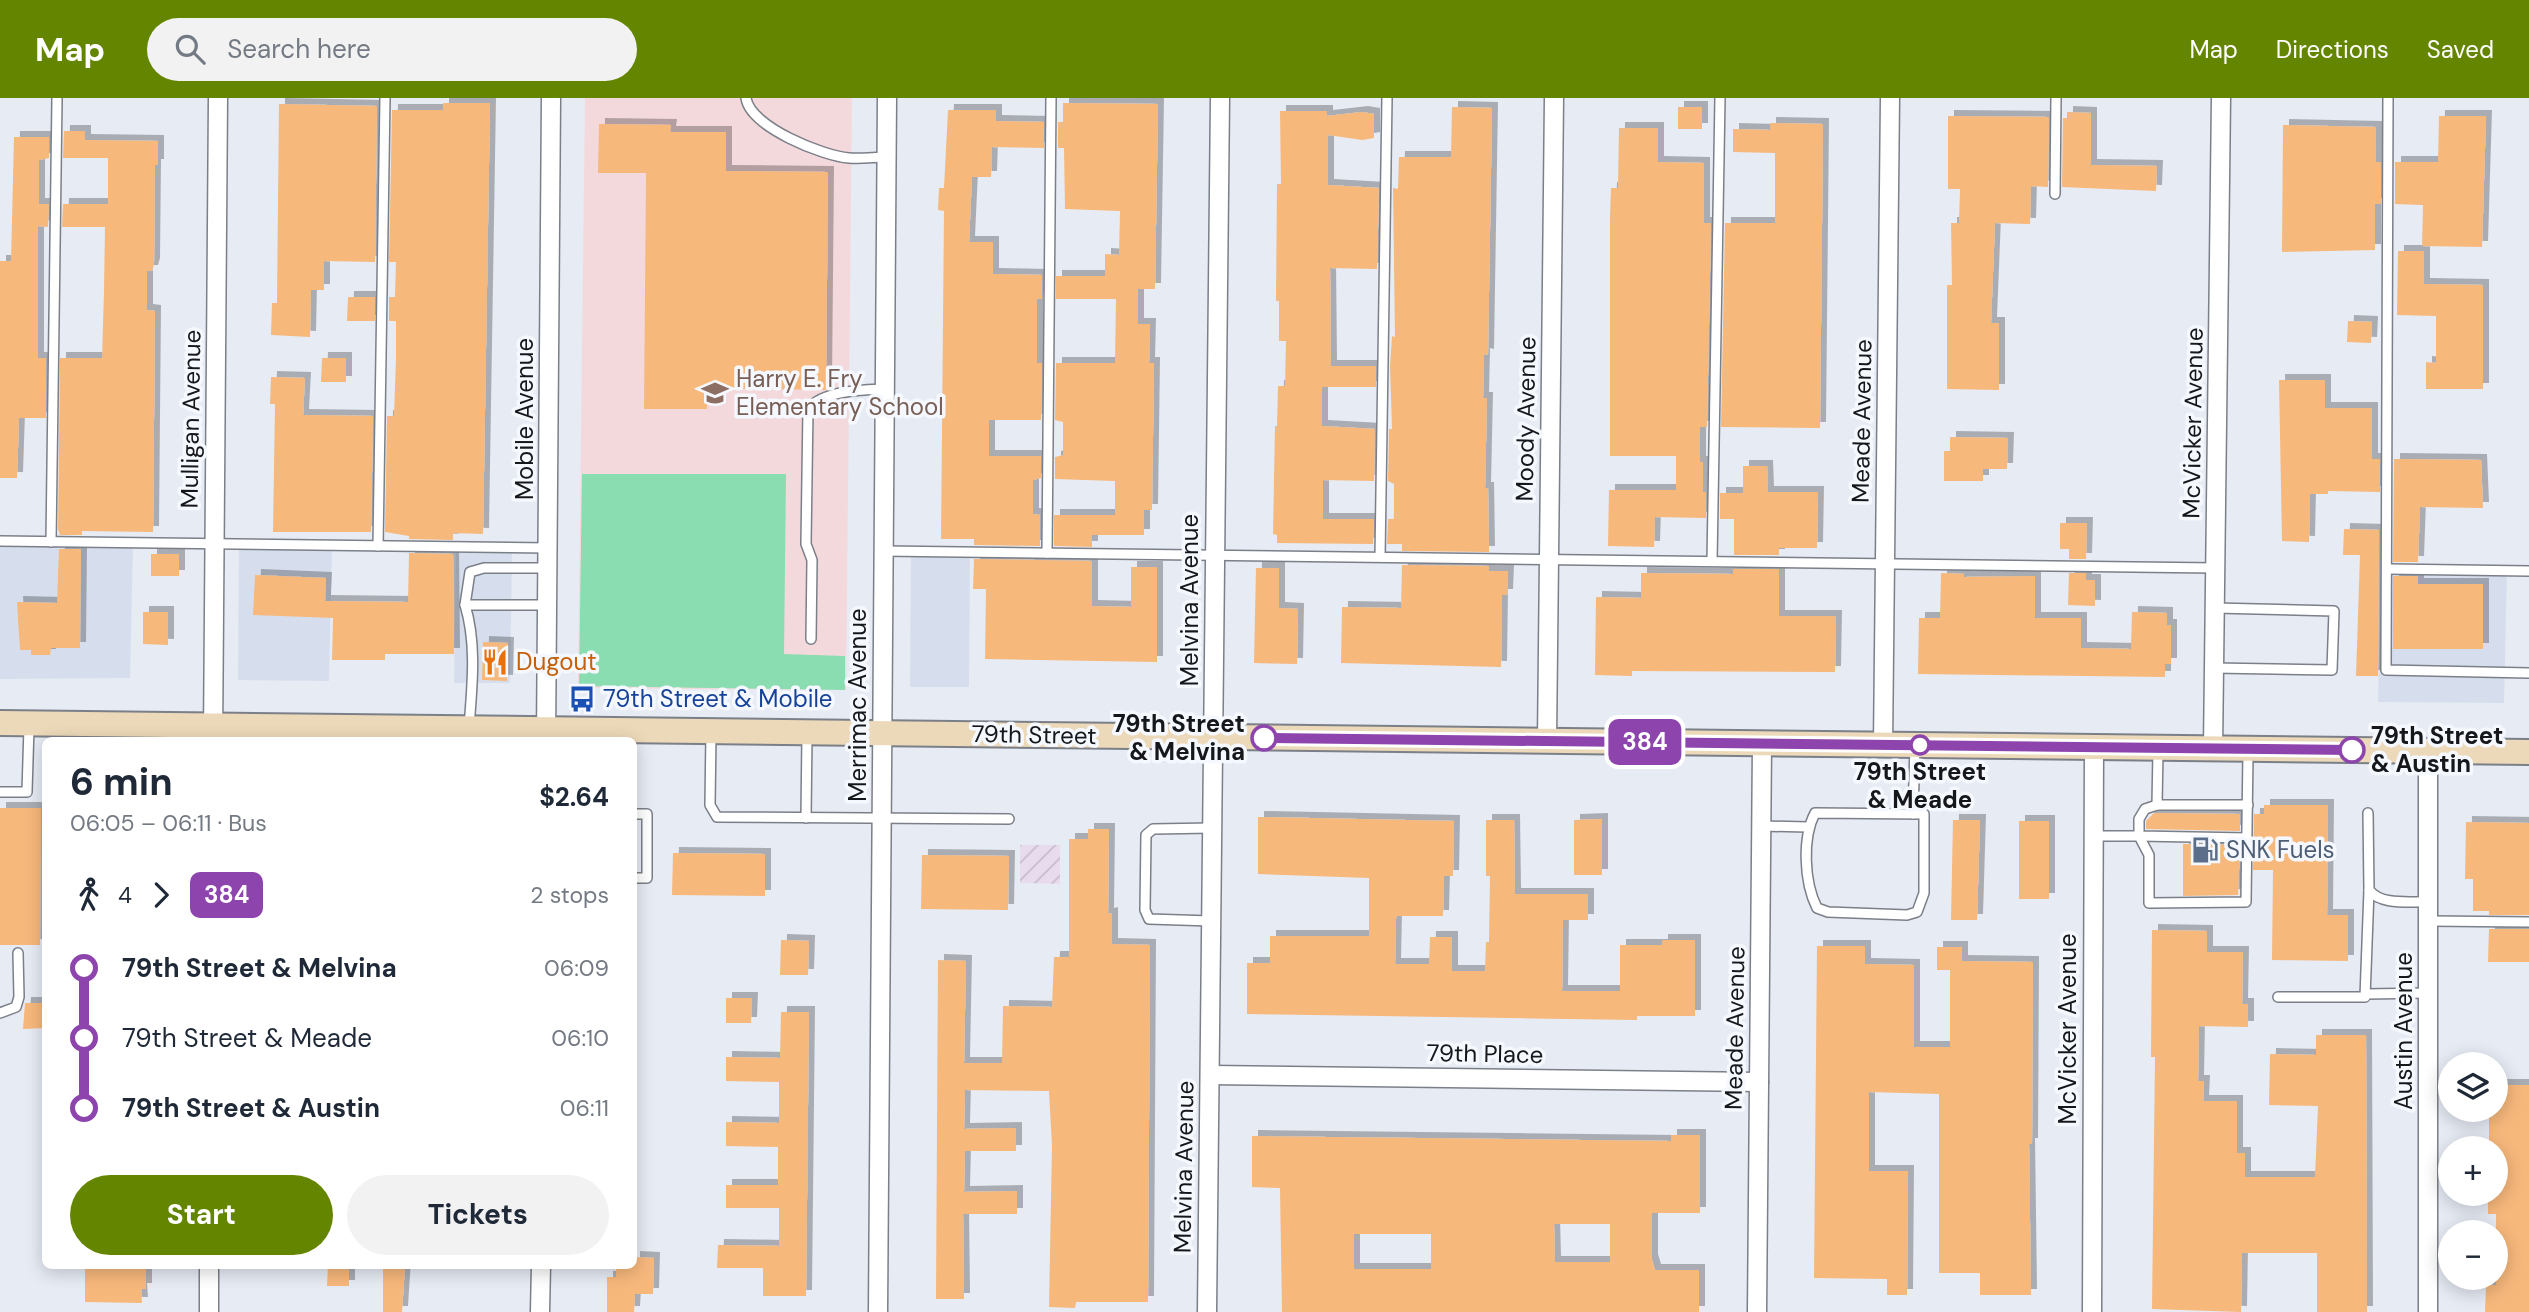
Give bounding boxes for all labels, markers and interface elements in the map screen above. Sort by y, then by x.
search box [147,18,637,81]
text: Map [35,28,105,71]
icon: search [171,30,209,68]
text: Search here [227,32,371,66]
text: Map [2190,34,2238,65]
text: Directions [2276,34,2389,65]
text: Saved [2427,34,2494,65]
street label: McVicker Avenue [2175,327,2210,519]
street label: Mulligan Avenue [173,329,208,509]
street label: Moody Avenue [1509,336,1542,502]
street label: Mobile Avenue [509,338,540,500]
street label: Meade Avenue [1845,339,1878,503]
place label: Harry E. Fry Elementary School [736,363,944,422]
school or university icon: Harry E. Fry Elementary School [700,378,730,408]
street label: Melvina Avenue [1174,514,1205,686]
street label: Merrimac Avenue [842,608,873,802]
place label: Dugout [516,646,597,677]
restaurant icon: Dugout [480,647,510,677]
place label: 79th Street & Mobile [603,683,832,714]
bus stop icon: 79th Street & Mobile [567,684,597,714]
place label: 79th Street & Melvina [1113,708,1245,767]
street label: 79th Street [971,718,1097,751]
line badge: 384 [1605,719,1685,765]
place label: 79th Street & Austin [2371,720,2503,779]
marker: 79th Street & Melvina [1251,725,1277,751]
text: 384 [1622,726,1668,757]
marker: 79th Street & Meade [1910,735,1930,755]
marker: 79th Street & Austin [2339,737,2365,763]
place label: 79th Street & Meade [1854,756,1986,815]
text: 6 min [70,757,173,807]
text: $2.64 [539,780,609,814]
text: 06:05 – 06:11 · Bus [70,808,267,838]
place label: SNK Fuels [2226,834,2335,865]
fuel station icon: SNK Fuels [2190,835,2220,865]
icon: walk [70,876,108,914]
icon: forward [142,876,180,914]
text: 384 [204,879,249,910]
text: 4 [118,880,132,910]
text: 2 stops [530,880,609,910]
street label: McVicker Avenue [2052,933,2083,1125]
street label: Meade Avenue [1718,946,1751,1110]
text: 79th Street & Melvina [122,951,397,985]
street label: Austin Avenue [2388,952,2419,1110]
text: 06:09 [544,953,609,983]
text: 79th Street & Meade [122,1021,372,1055]
text: 06:10 [551,1023,609,1053]
street label: 79th Place [1426,1037,1544,1070]
map controls [2438,1052,2508,1290]
button: layers [2438,1052,2508,1122]
street label: Melvina Avenue [1166,1081,1201,1253]
text: 79th Street & Austin [122,1091,380,1125]
text: 06:11 [560,1093,609,1123]
button: + [2438,1136,2508,1206]
button: Start [70,1175,333,1255]
button: Tickets [347,1175,609,1255]
button: − [2438,1220,2508,1290]

